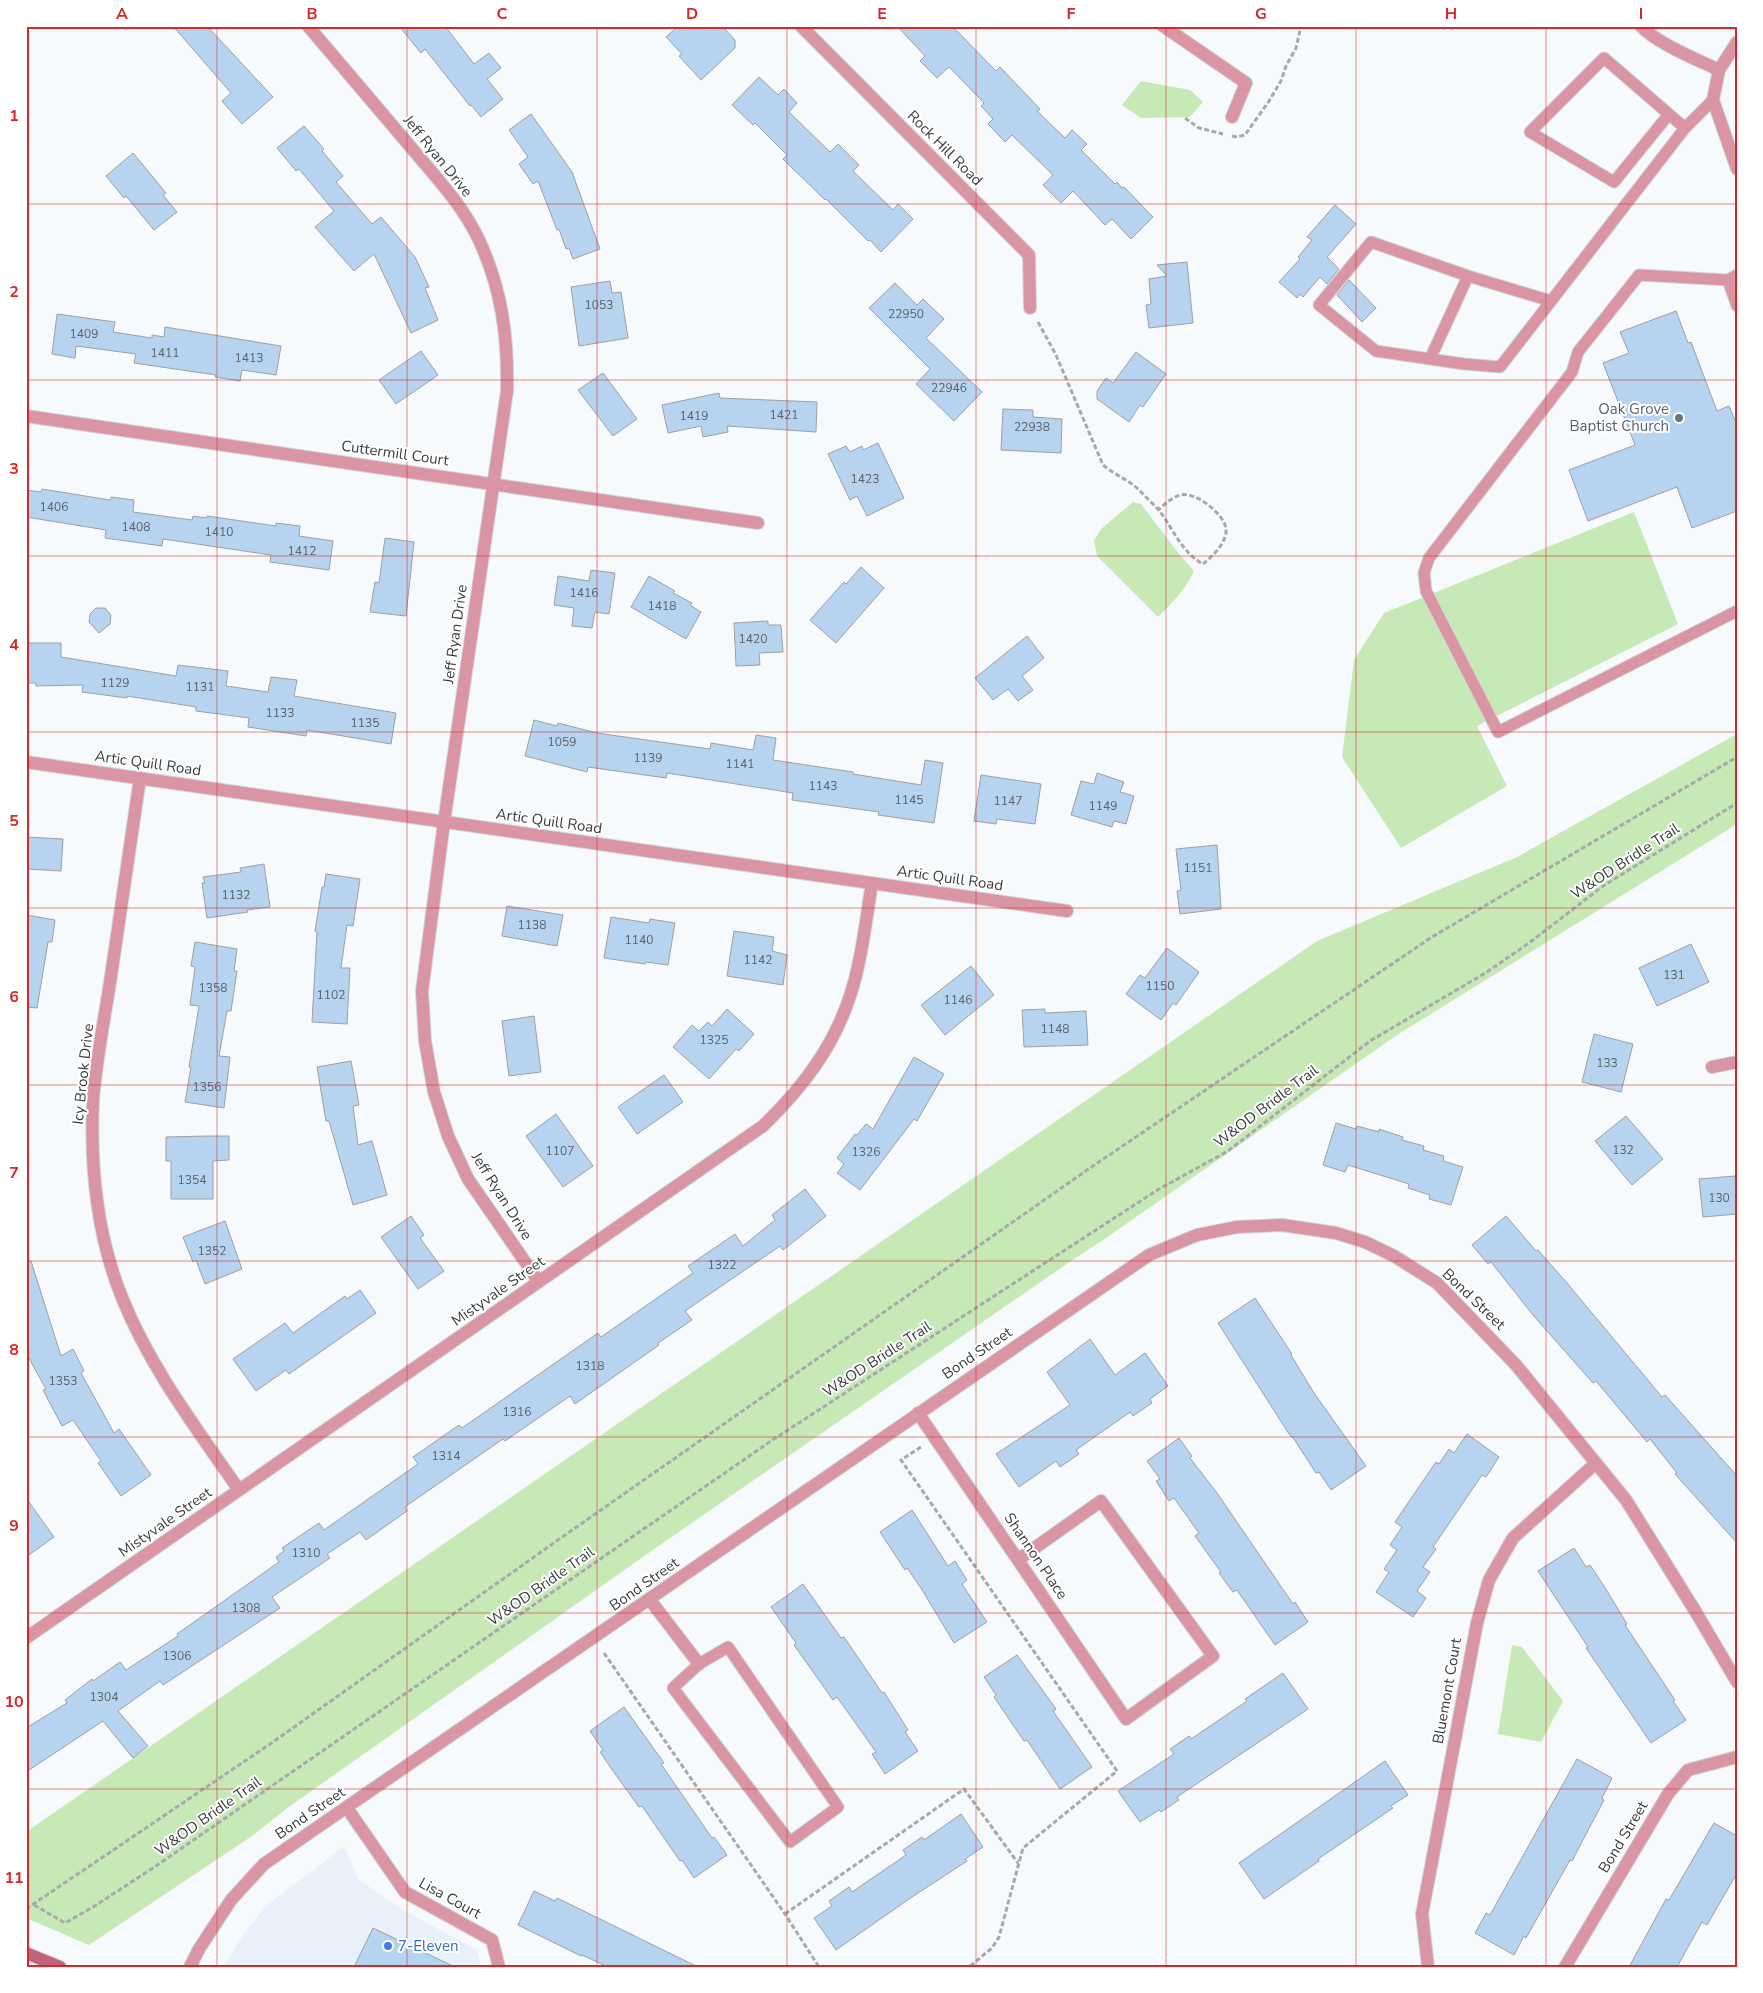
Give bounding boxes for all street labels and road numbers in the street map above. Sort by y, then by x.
street label: Rock Hill Road [903,106,987,190]
street label: Jeff Ryan Drive [398,110,477,201]
street label: Cuttermill Court [340,436,451,471]
street label: Jeff Ryan Drive [438,583,472,686]
street label: Artic Quill Road [93,746,203,780]
street label: Artic Quill Road [494,804,604,838]
street label: W&OD Bridle Trail [1567,818,1684,904]
street label: Artic Quill Road [895,861,1005,895]
street label: Icy Brook Drive [68,1023,98,1125]
street label: W&OD Bridle Trail [1210,1060,1323,1152]
street label: Jeff Ryan Drive [467,1147,537,1244]
street label: Mistyvale Street [447,1251,549,1331]
street label: Bond Street [1438,1264,1510,1335]
street label: W&OD Bridle Trail [819,1316,936,1402]
street label: Bond Street [938,1322,1017,1384]
street label: Mistyvale Street [114,1482,216,1562]
street label: Shannon Place [1000,1509,1072,1603]
street label: W&OD Bridle Trail [484,1541,599,1630]
street label: Bond Street [605,1552,683,1615]
street label: Bluemont Court [1428,1636,1466,1745]
street label: W&OD Bridle Trail [151,1771,266,1860]
street label: Bond Street [271,1782,350,1844]
street label: Bond Street [1594,1797,1653,1877]
street label: Lisa Court [415,1873,485,1924]

